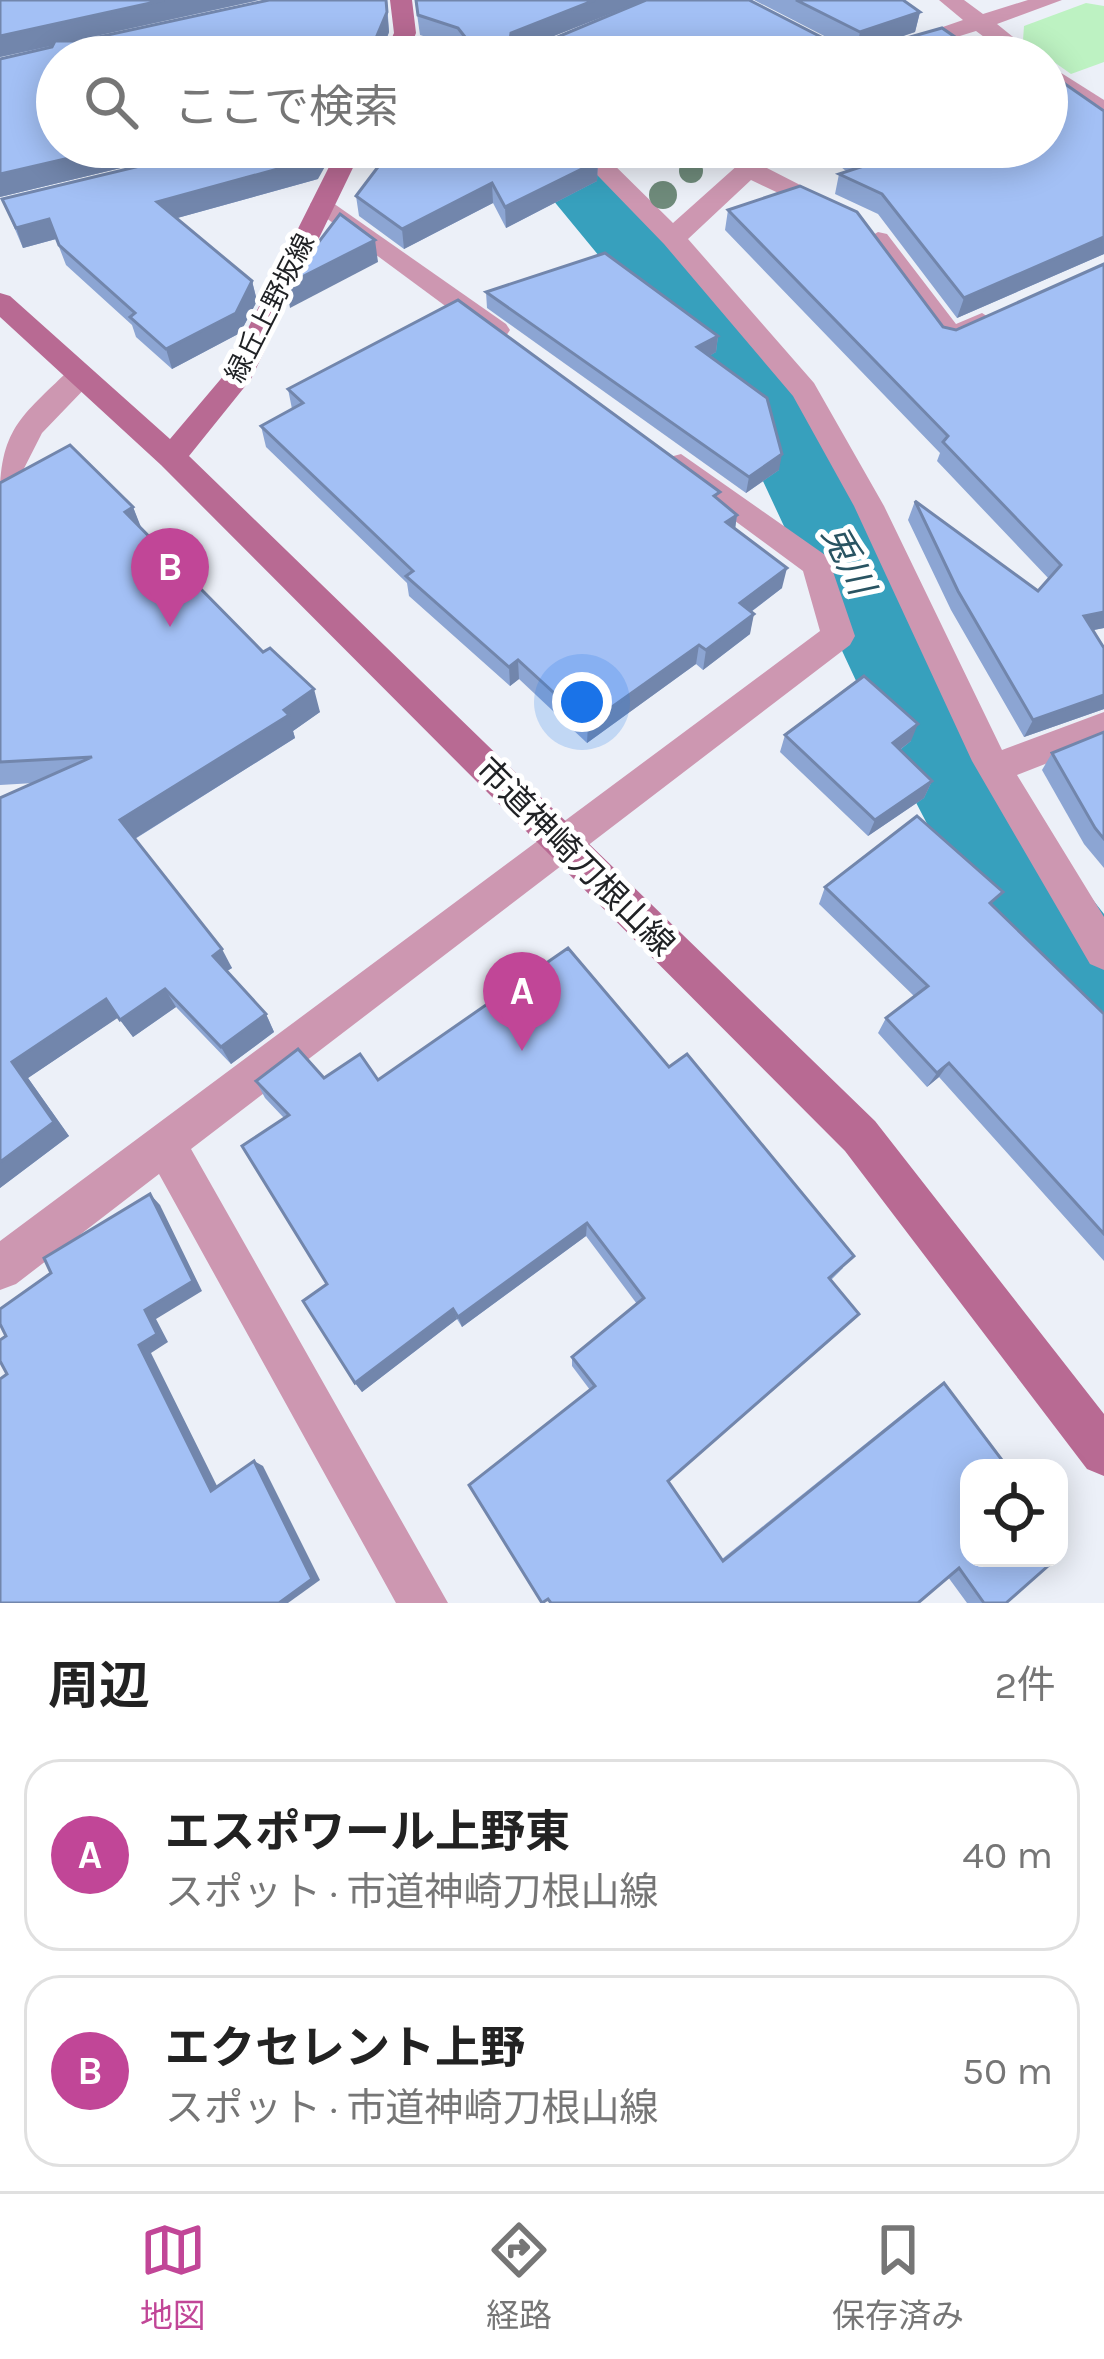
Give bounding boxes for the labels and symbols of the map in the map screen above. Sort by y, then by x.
street label: 緑丘上野坂線 [219,229,321,387]
water label: 兎川 [813,518,885,605]
pin: B [131,528,209,627]
your location [552,672,612,732]
street label: 市道神崎刀根山線 [469,750,682,963]
pin: A [483,952,561,1051]

